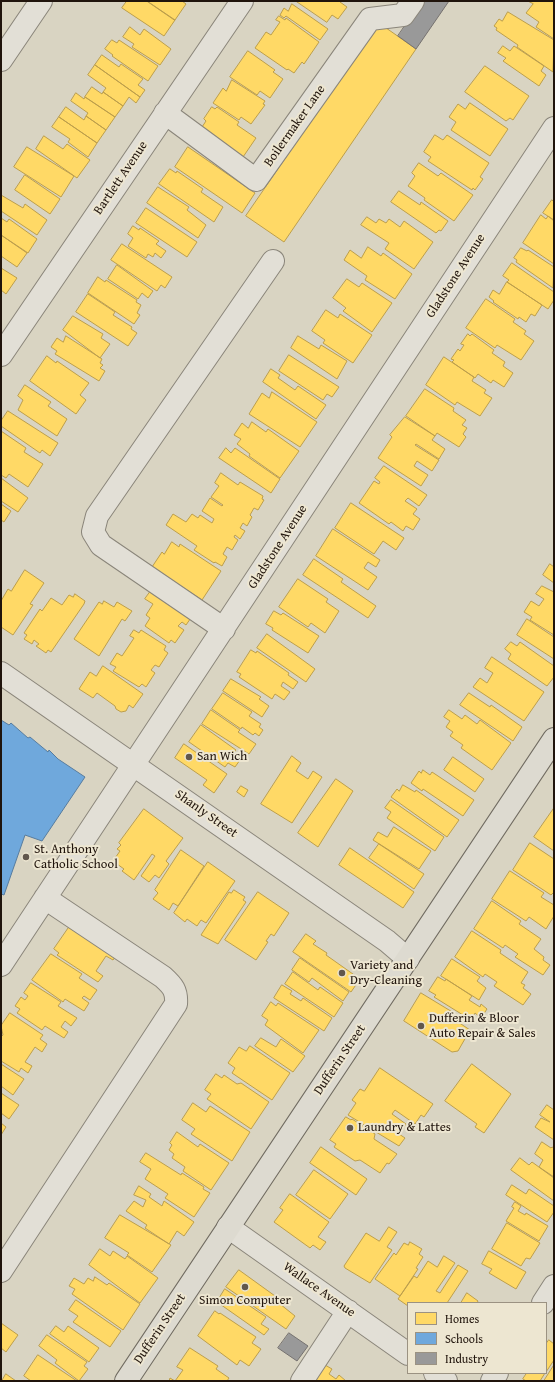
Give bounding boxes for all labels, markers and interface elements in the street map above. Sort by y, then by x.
street label: Boilermaker Lane [261,82,329,170]
street label: Bartlett Avenue [91,138,151,218]
street label: Gladstone Avenue [423,231,489,321]
street label: Gladstone Avenue [245,502,311,592]
place label: San Wich [197,749,247,765]
marker: San Wich [184,752,194,762]
street label: Shanly Street [172,787,240,841]
place label: St. Anthony Catholic School [34,842,118,873]
marker: St. Anthony Catholic School [21,852,31,862]
place label: Variety and Dry-Cleaning [350,958,422,989]
marker: Variety and Dry-Cleaning [337,968,347,978]
place label: Dufferin & Bloor Auto Repair & Sales [429,1011,536,1042]
marker: Dufferin & Bloor Auto Repair & Sales [416,1021,426,1031]
street label: Dufferin Street [311,1022,369,1098]
place label: Laundry & Lattes [358,1120,451,1136]
marker: Laundry & Lattes [345,1123,355,1133]
street label: Wallace Avenue [280,1259,358,1321]
marker: Simon Computer [240,1282,250,1292]
street label: Dufferin Street [131,1291,189,1367]
place label: Simon Computer [199,1293,291,1309]
legend [407,1302,547,1374]
text: Homes [445,1310,479,1327]
text: Schools [445,1330,483,1347]
text: Industry [445,1350,488,1367]

